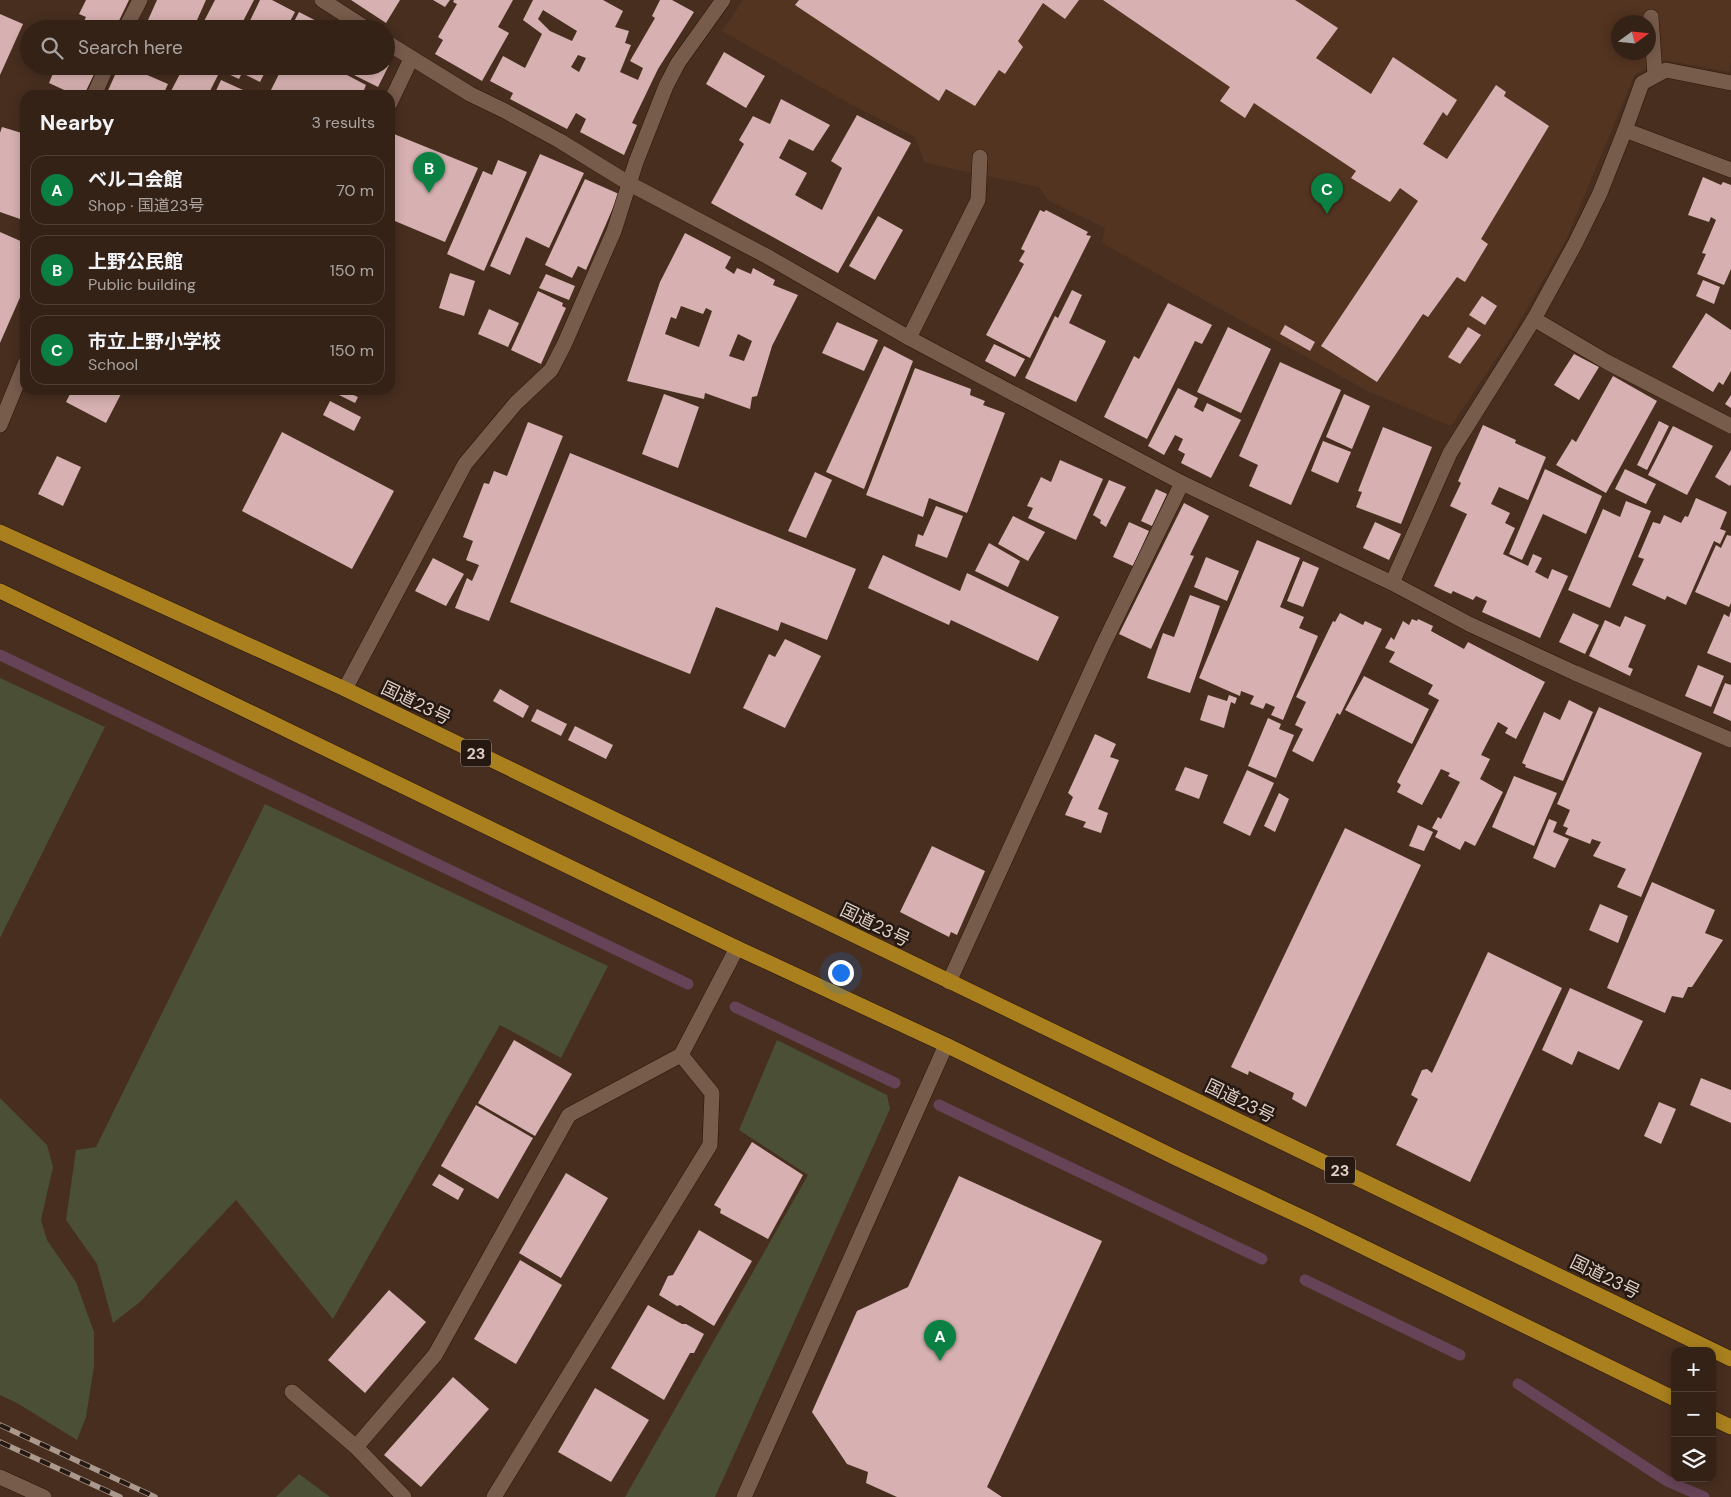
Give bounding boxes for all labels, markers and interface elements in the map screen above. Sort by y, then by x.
north arrow [1611,15,1656,60]
search box [20,20,395,75]
icon: search [38,34,66,62]
text: Search here [78,35,183,60]
text: Nearby [40,109,114,137]
text: 3 results [312,112,375,133]
pin: B [413,152,445,193]
text: ベルコ会館 [88,167,183,192]
pin: C [1311,173,1343,214]
text: A [51,180,63,201]
text: 70 m [336,180,374,201]
text: Shop · 国道23号 [88,195,204,216]
text: 上野公民館 [88,249,183,274]
text: B [52,260,62,281]
text: 150 m [330,260,374,281]
text: Public building [88,274,196,295]
text: 市立上野小学校 [88,329,221,354]
text: C [51,340,63,361]
text: 150 m [330,340,374,361]
text: School [88,354,138,375]
street label: 国道23号 [377,676,455,730]
road number: 23 [461,740,491,766]
street label: 国道23号 [836,898,914,952]
your location [828,960,854,986]
street label: 国道23号 [1201,1074,1279,1128]
road number: 23 [1325,1156,1355,1184]
street label: 国道23号 [1566,1250,1644,1304]
pin: A [924,1320,956,1361]
map controls [1671,1347,1716,1482]
button: + [1671,1347,1716,1392]
button: − [1671,1392,1716,1437]
button: layers [1671,1437,1716,1482]

